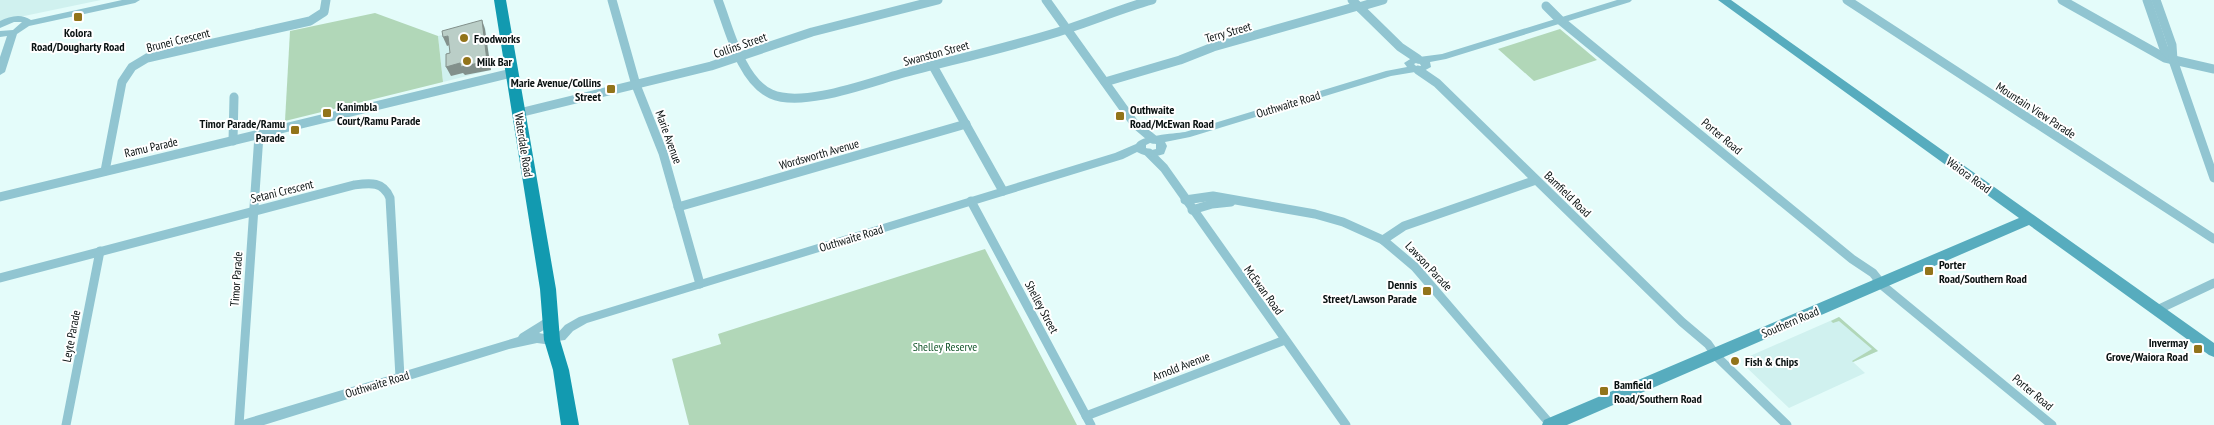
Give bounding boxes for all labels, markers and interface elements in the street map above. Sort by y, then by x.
marker: Kolora Road/Dougharty Road [72,11,84,23]
street label: Terry Street [1203,18,1253,46]
place label: Kolora Road/Dougharty Road [31,25,125,54]
street label: Brunei Crescent [145,25,212,55]
street label: Collins Street [711,29,769,61]
place label: Foodworks [474,31,520,46]
marker: Foodworks [458,32,470,44]
street label: Swanston Street [902,37,971,69]
place label: Milk Bar [477,54,513,69]
marker: Milk Bar [461,55,473,67]
place label: Marie Avenue/Collins Street [511,75,602,104]
street label: Mountain View Parade [1993,79,2079,141]
marker: Marie Avenue/Collins Street [605,83,617,95]
street label: Outhwaite Road [1254,87,1322,121]
place label: Kanimbla Court/Ramu Parade [337,99,420,128]
place label: Outhwaite Road/McEwan Road [1130,102,1214,131]
marker: Kanimbla Court/Ramu Parade [321,107,333,119]
street label: Marie Avenue [652,108,686,166]
marker: Outhwaite Road/McEwan Road [1114,110,1126,122]
street label: Waterdale Road [512,112,536,178]
street label: Porter Road [1699,115,1745,157]
place label: Timor Parade/Ramu Parade [199,116,285,145]
marker: Timor Parade/Ramu Parade [289,124,301,136]
street label: Ramu Parade [123,134,179,160]
street label: Wordsworth Avenue [777,135,861,173]
street label: Waiora Road [1944,154,1994,196]
street label: Bamfield Road [1541,168,1595,220]
street label: Setani Crescent [249,176,315,206]
street label: Outhwaite Road [817,221,885,255]
street label: Lawson Parade [1402,238,1456,294]
street label: Timor Parade [227,251,245,307]
place label: Porter Road/Southern Road [1939,257,2027,286]
street label: McEwan Road [1241,262,1287,318]
marker: Porter Road/Southern Road [1923,265,1935,277]
place label: Dennis Street/Lawson Parade [1323,277,1417,306]
street label: Shelley Street [1022,278,1062,336]
marker: Dennis Street/Lawson Parade [1421,285,1433,297]
street label: Southern Road [1759,303,1821,341]
street label: Leyte Parade [59,309,83,363]
place label: Invermay Grove/Waiora Road [2106,335,2188,364]
park label: Shelley Reserve [913,339,977,354]
marker: Invermay Grove/Waiora Road [2192,343,2204,355]
street label: Arnold Avenue [1150,348,1212,384]
place label: Fish & Chips [1745,354,1798,369]
marker: Fish & Chips [1729,355,1741,367]
street label: Outhwaite Road [343,367,411,401]
street label: Porter Road [2010,371,2056,413]
place label: Bamfield Road/Southern Road [1614,377,1702,406]
marker: Bamfield Road/Southern Road [1598,385,1610,397]

